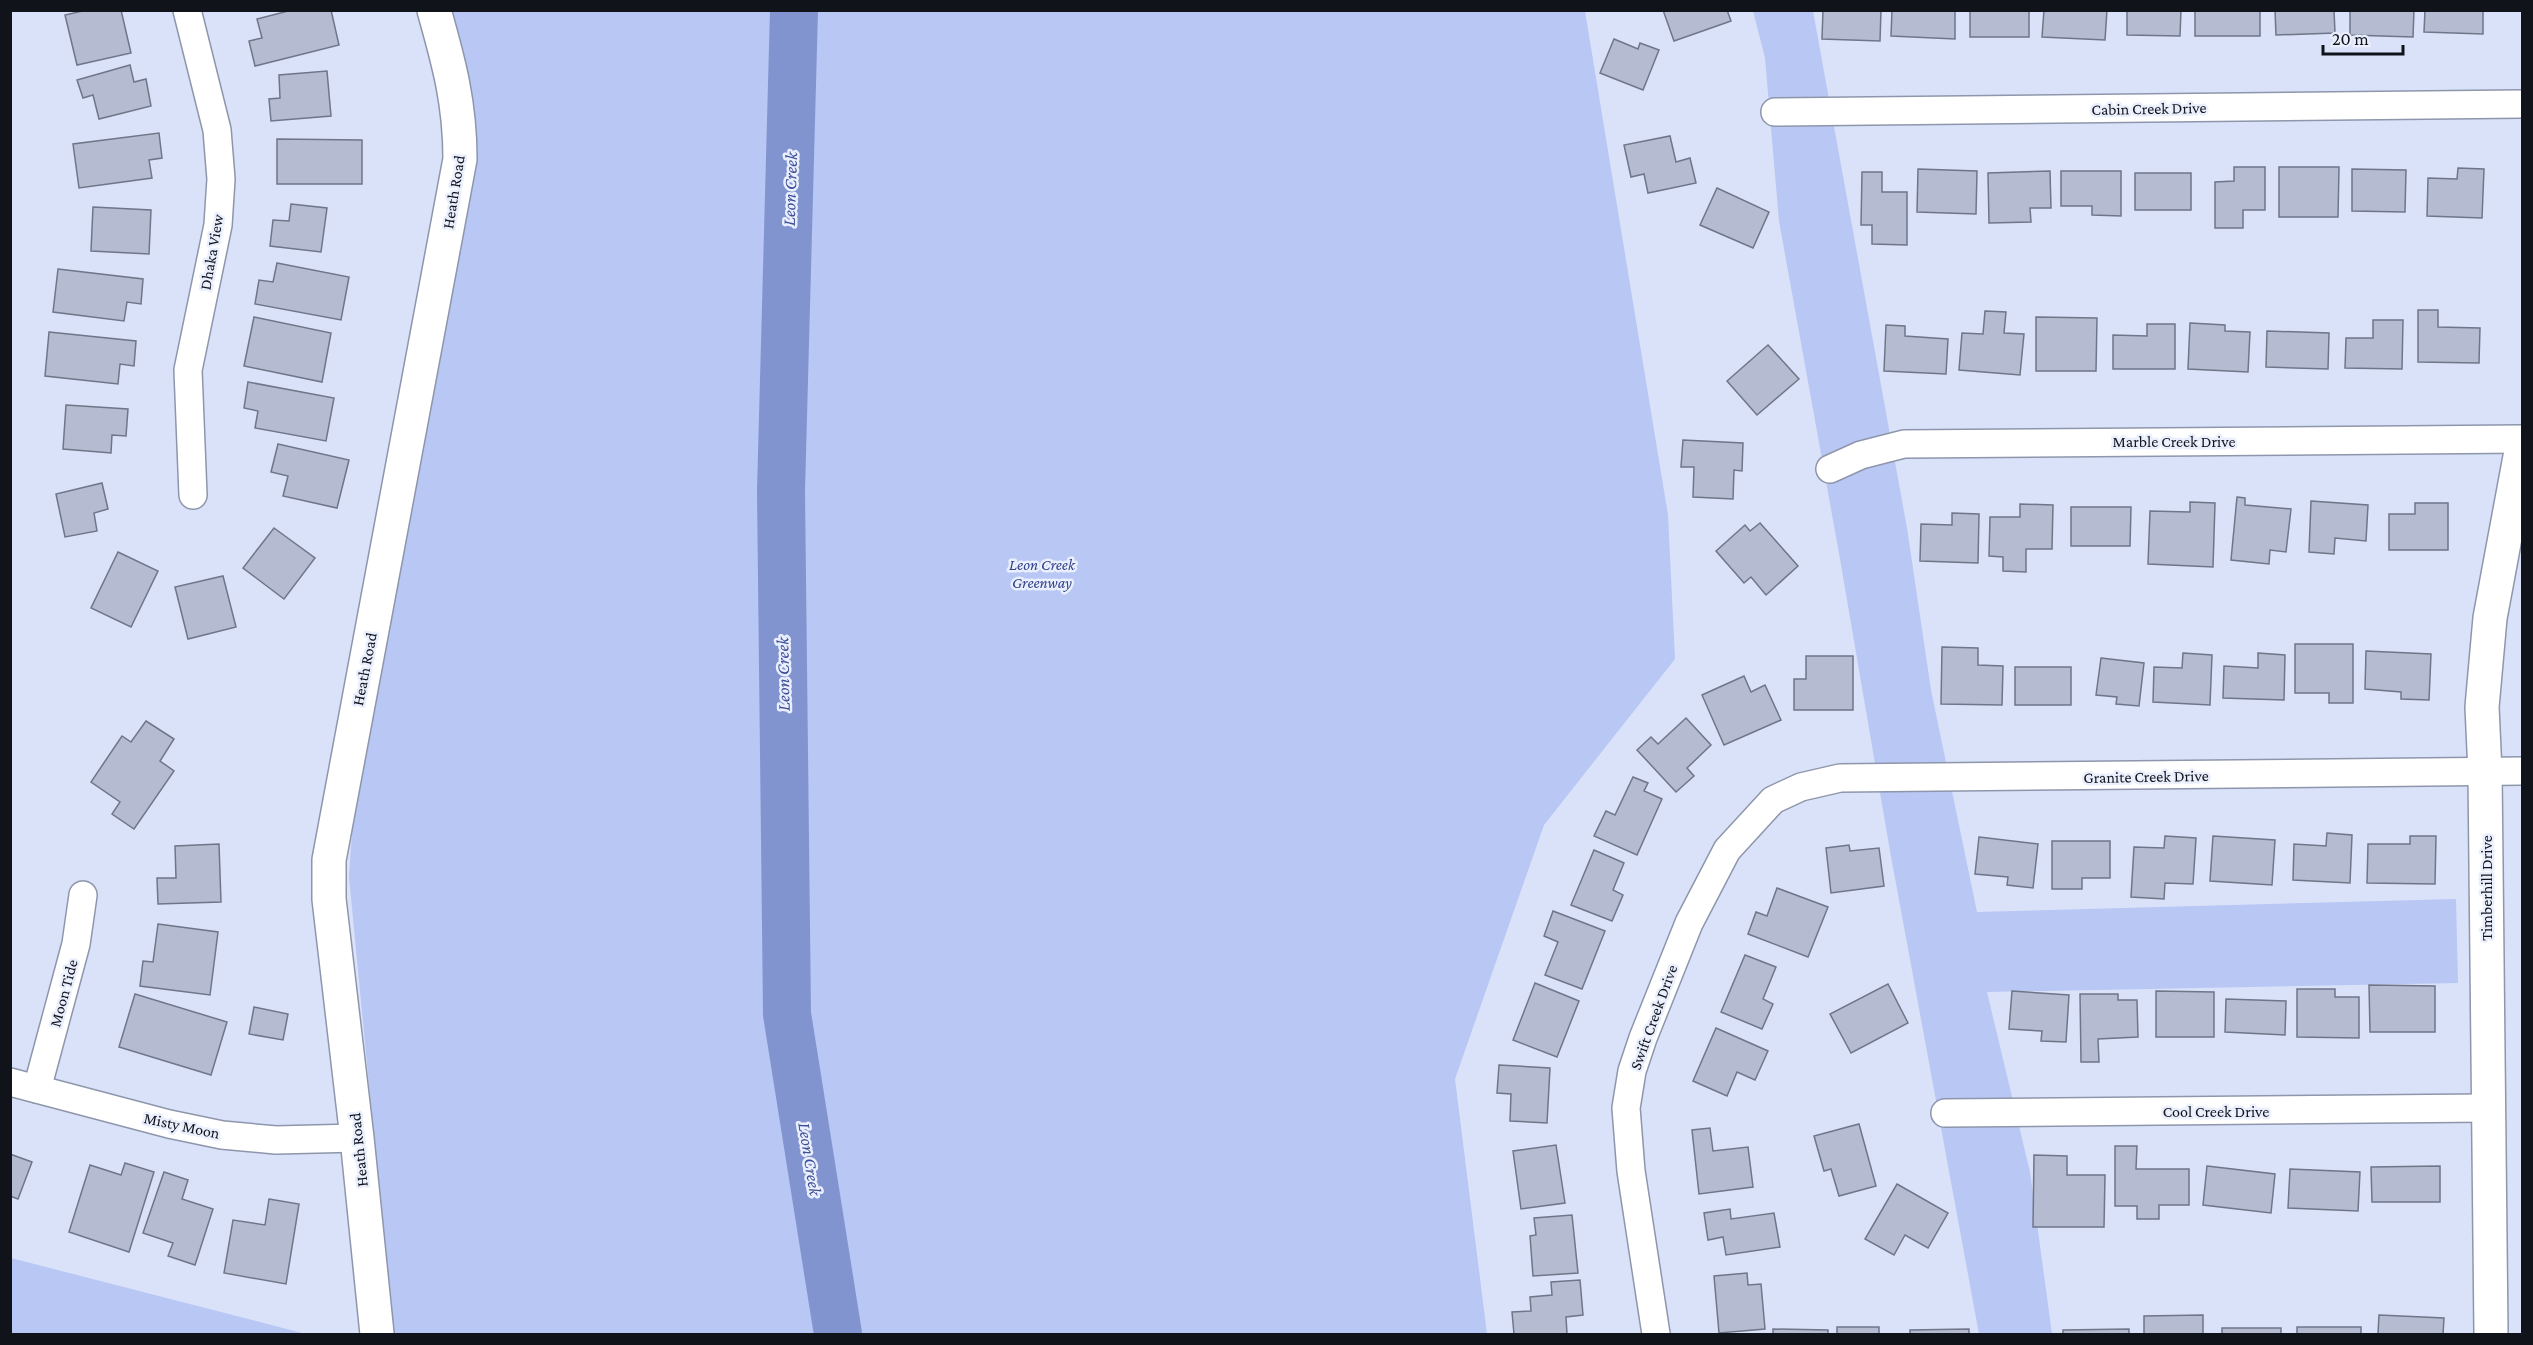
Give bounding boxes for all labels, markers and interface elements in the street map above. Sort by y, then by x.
scale bar [2323,18,2402,56]
text: 20 m [2332,29,2369,49]
street label: Cabin Creek Drive [2091,99,2207,118]
water label: Leon Creek [779,151,801,226]
street label: Heath Road [439,154,468,230]
street label: Dhaka View [196,213,227,291]
street label: Marble Creek Drive [2112,433,2236,450]
park label: Leon Creek Greenway [1009,556,1076,592]
street label: Heath Road [349,630,380,707]
water label: Leon Creek [772,636,794,711]
street label: Granite Creek Drive [2083,767,2209,786]
street label: Timberhill Drive [2478,835,2495,941]
street label: Moon Tide [46,958,81,1029]
street label: Swift Creek Drive [1627,962,1680,1072]
street label: Cool Creek Drive [2163,1103,2269,1120]
street label: Misty Moon [142,1109,222,1143]
street label: Heath Road [346,1112,371,1188]
water label: Leon Creek [794,1121,826,1198]

